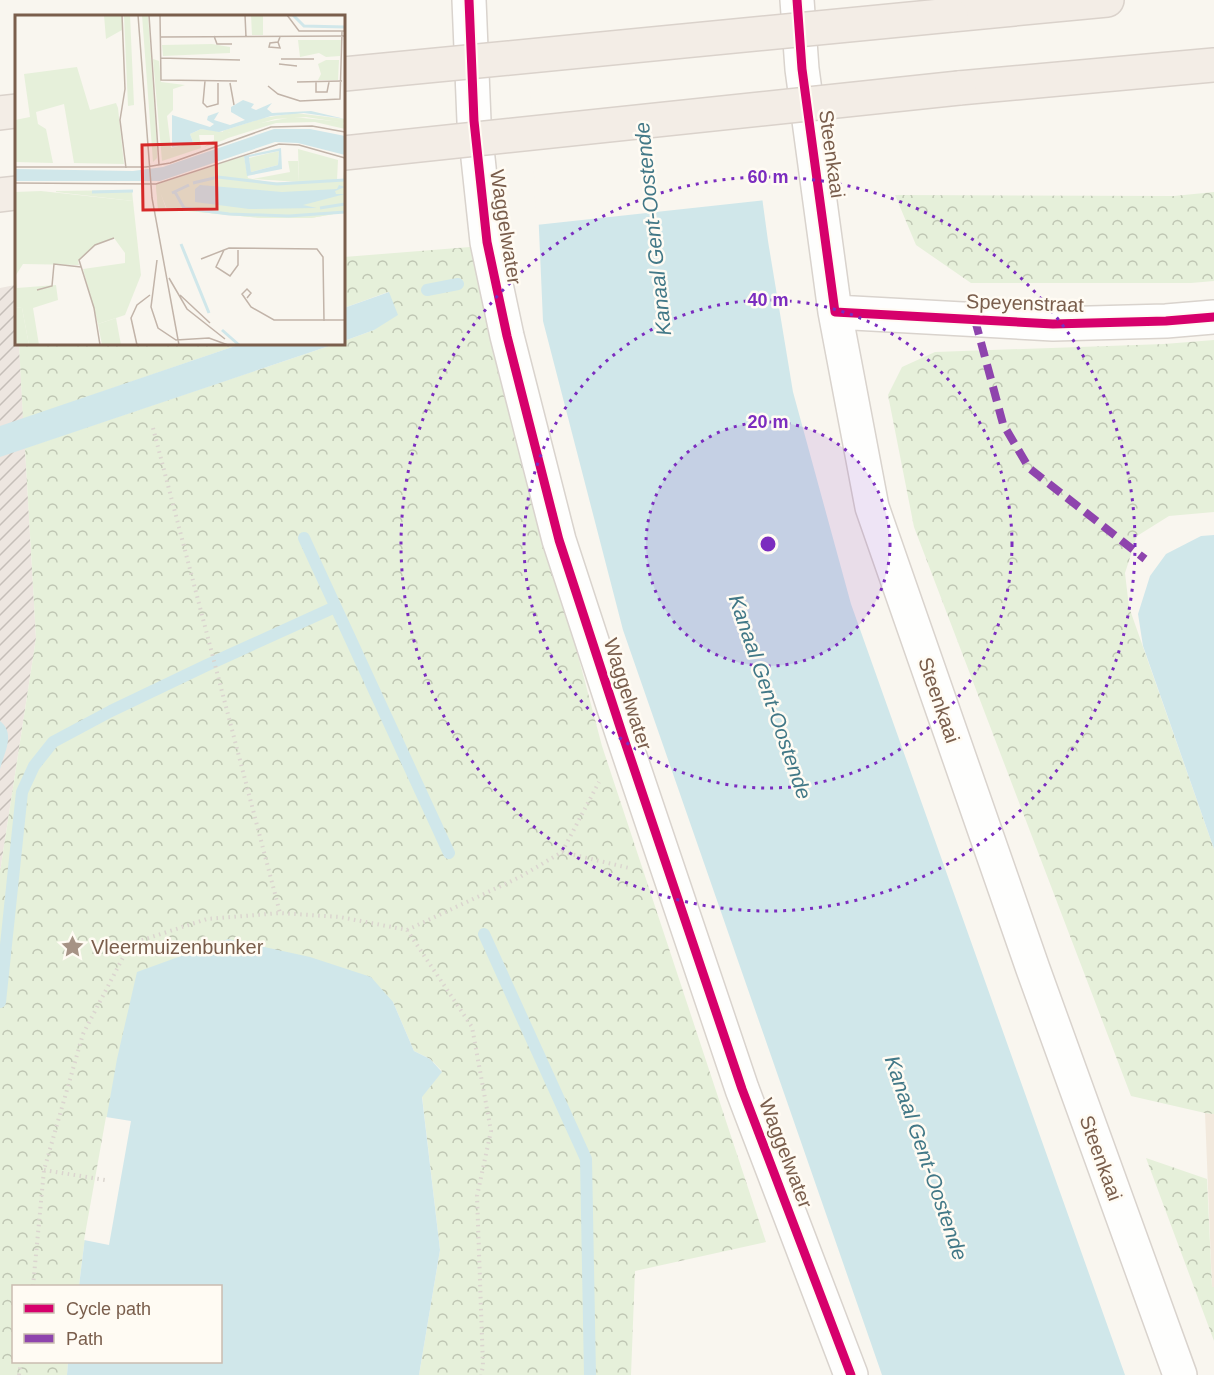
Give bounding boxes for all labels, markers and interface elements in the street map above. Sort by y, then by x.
inset map [15,15,345,345]
street label: Steenkaai [815,108,849,200]
water label: Kanaal Gent-Oostende [630,121,675,337]
text: 60 m [747,167,789,187]
street label: Waggelwater [486,168,526,286]
text: 40 m [747,290,789,310]
street label: Speyenstraat [966,290,1085,316]
text: 20 m [747,412,789,432]
centre of rings [758,534,778,554]
water label: Kanaal Gent-Oostende [725,592,816,802]
street label: Waggelwater [600,635,656,753]
street label: Steenkaai [914,654,964,746]
place icon: Vleermuizenbunker [60,934,86,960]
place label: Vleermuizenbunker [91,936,264,958]
water label: Kanaal Gent-Oostende [881,1053,972,1263]
street label: Waggelwater [755,1095,817,1211]
street label: Steenkaai [1075,1112,1127,1204]
legend [12,1285,222,1363]
text: Cycle path [66,1299,151,1319]
text: Path [66,1329,103,1349]

